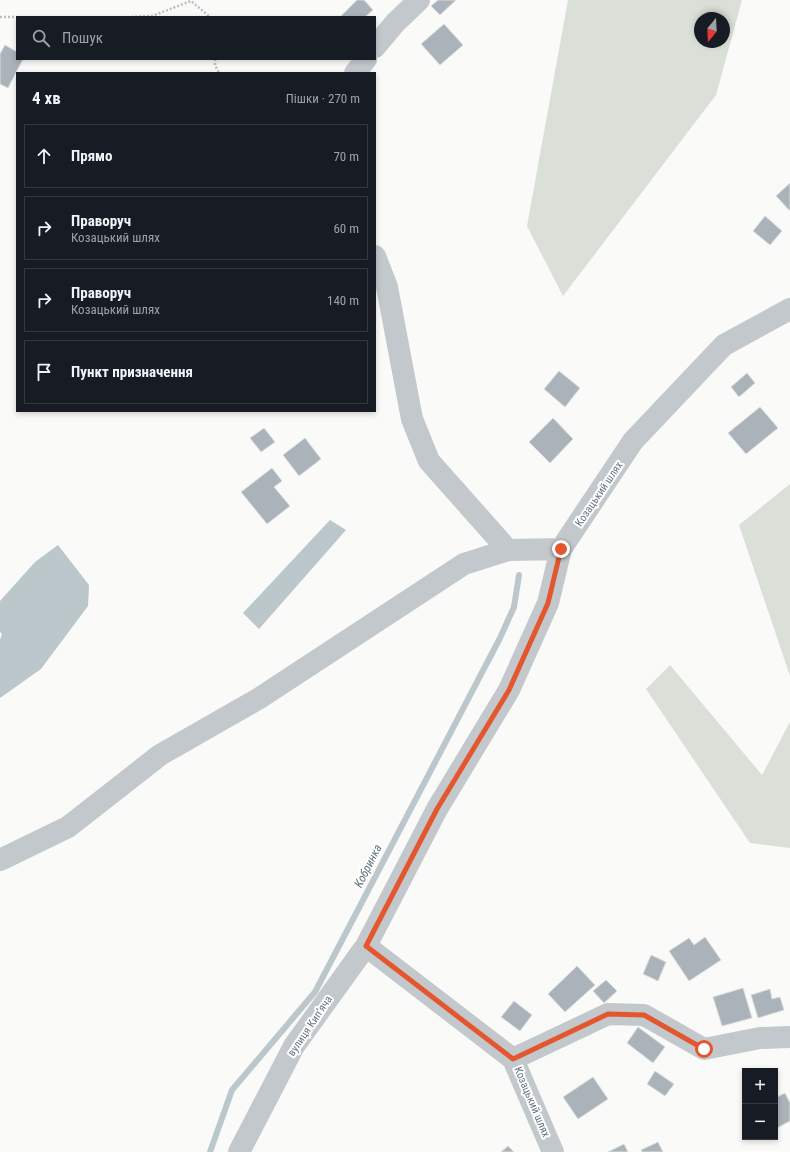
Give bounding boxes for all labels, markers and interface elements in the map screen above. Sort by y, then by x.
north arrow [694,12,730,48]
search box [16,16,376,60]
icon: search [30,27,52,49]
text: Пошук [62,29,103,47]
text: 4 хв [32,88,61,108]
text: Пішки · 270 m [286,91,360,106]
icon: ahead [33,145,55,167]
text: Прямо [71,147,112,165]
text: 70 m [333,149,359,164]
text: Праворуч [71,212,131,230]
icon: right [33,217,55,239]
text: 60 m [333,221,359,236]
text: Козацький шлях [71,230,160,245]
text: Праворуч [71,284,131,302]
icon: right [33,289,55,311]
text: 140 m [327,293,359,308]
text: Козацький шлях [71,302,160,317]
icon: arrive [33,361,55,383]
text: Пункт призначення [71,363,193,381]
street label: Козацький шлях [573,459,626,529]
route end [552,540,570,558]
water label: Кобринка [351,842,385,890]
street label: вулиця Кипʼяча [285,993,335,1059]
route start [695,1040,713,1058]
street label: Козацький шлях [511,1065,553,1139]
map controls [742,1068,778,1140]
button: + [742,1068,778,1104]
button: − [742,1104,778,1140]

